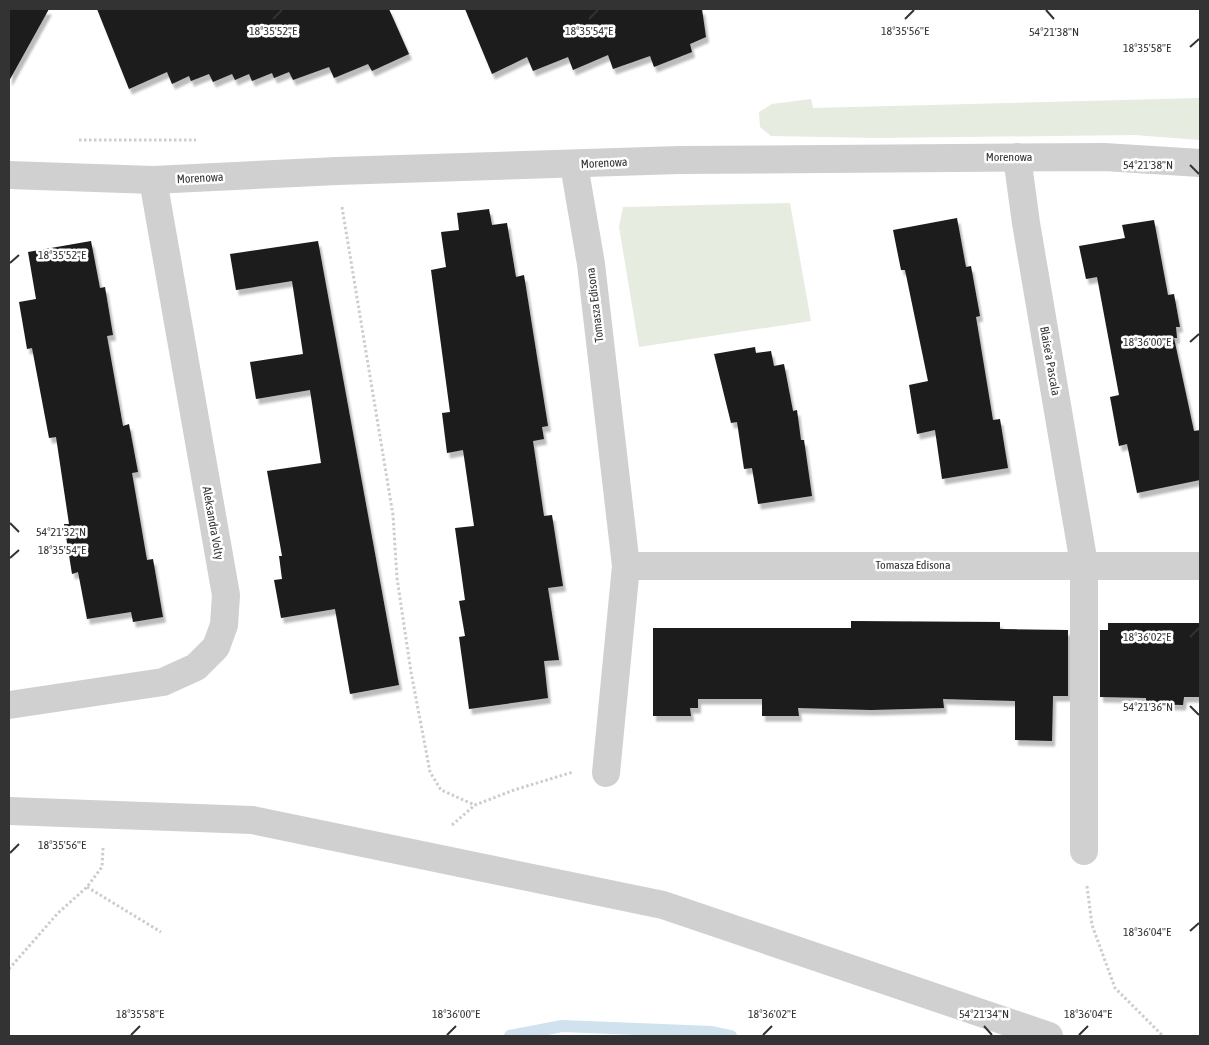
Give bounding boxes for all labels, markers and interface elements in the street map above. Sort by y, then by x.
text: 18°35'52"E [249,24,297,38]
text: 18°35'54"E [565,24,613,38]
text: 18°35'56"E [881,24,929,38]
text: 54°21'38"N [1029,25,1079,39]
text: 18°35'58"E [1123,41,1171,55]
street label: Morenowa [986,150,1032,164]
street label: Morenowa [580,155,628,171]
text: 54°21'38"N [1123,158,1173,172]
street label: Morenowa [176,170,224,186]
text: 18°35'52"E [38,248,86,262]
street label: Tomasza Edisona [583,267,607,343]
street label: Blaise'a Pascala [1037,325,1063,397]
text: 18°36'00"E [1123,335,1171,349]
street label: Aleksandra Volty [200,485,226,561]
text: 54°21'32"N [36,525,86,539]
text: 18°35'54"E [38,543,86,557]
street label: Tomasza Edisona [875,558,951,572]
text: 18°36'02"E [1123,630,1171,644]
text: 54°21'36"N [1123,700,1173,714]
text: 18°35'56"E [38,838,86,852]
text: 18°36'04"E [1123,925,1171,939]
text: 18°35'58"E [116,1007,164,1021]
text: 18°36'00"E [432,1007,480,1021]
text: 18°36'02"E [748,1007,796,1021]
text: 54°21'34"N [959,1007,1009,1021]
text: 18°36'04"E [1064,1007,1112,1021]

